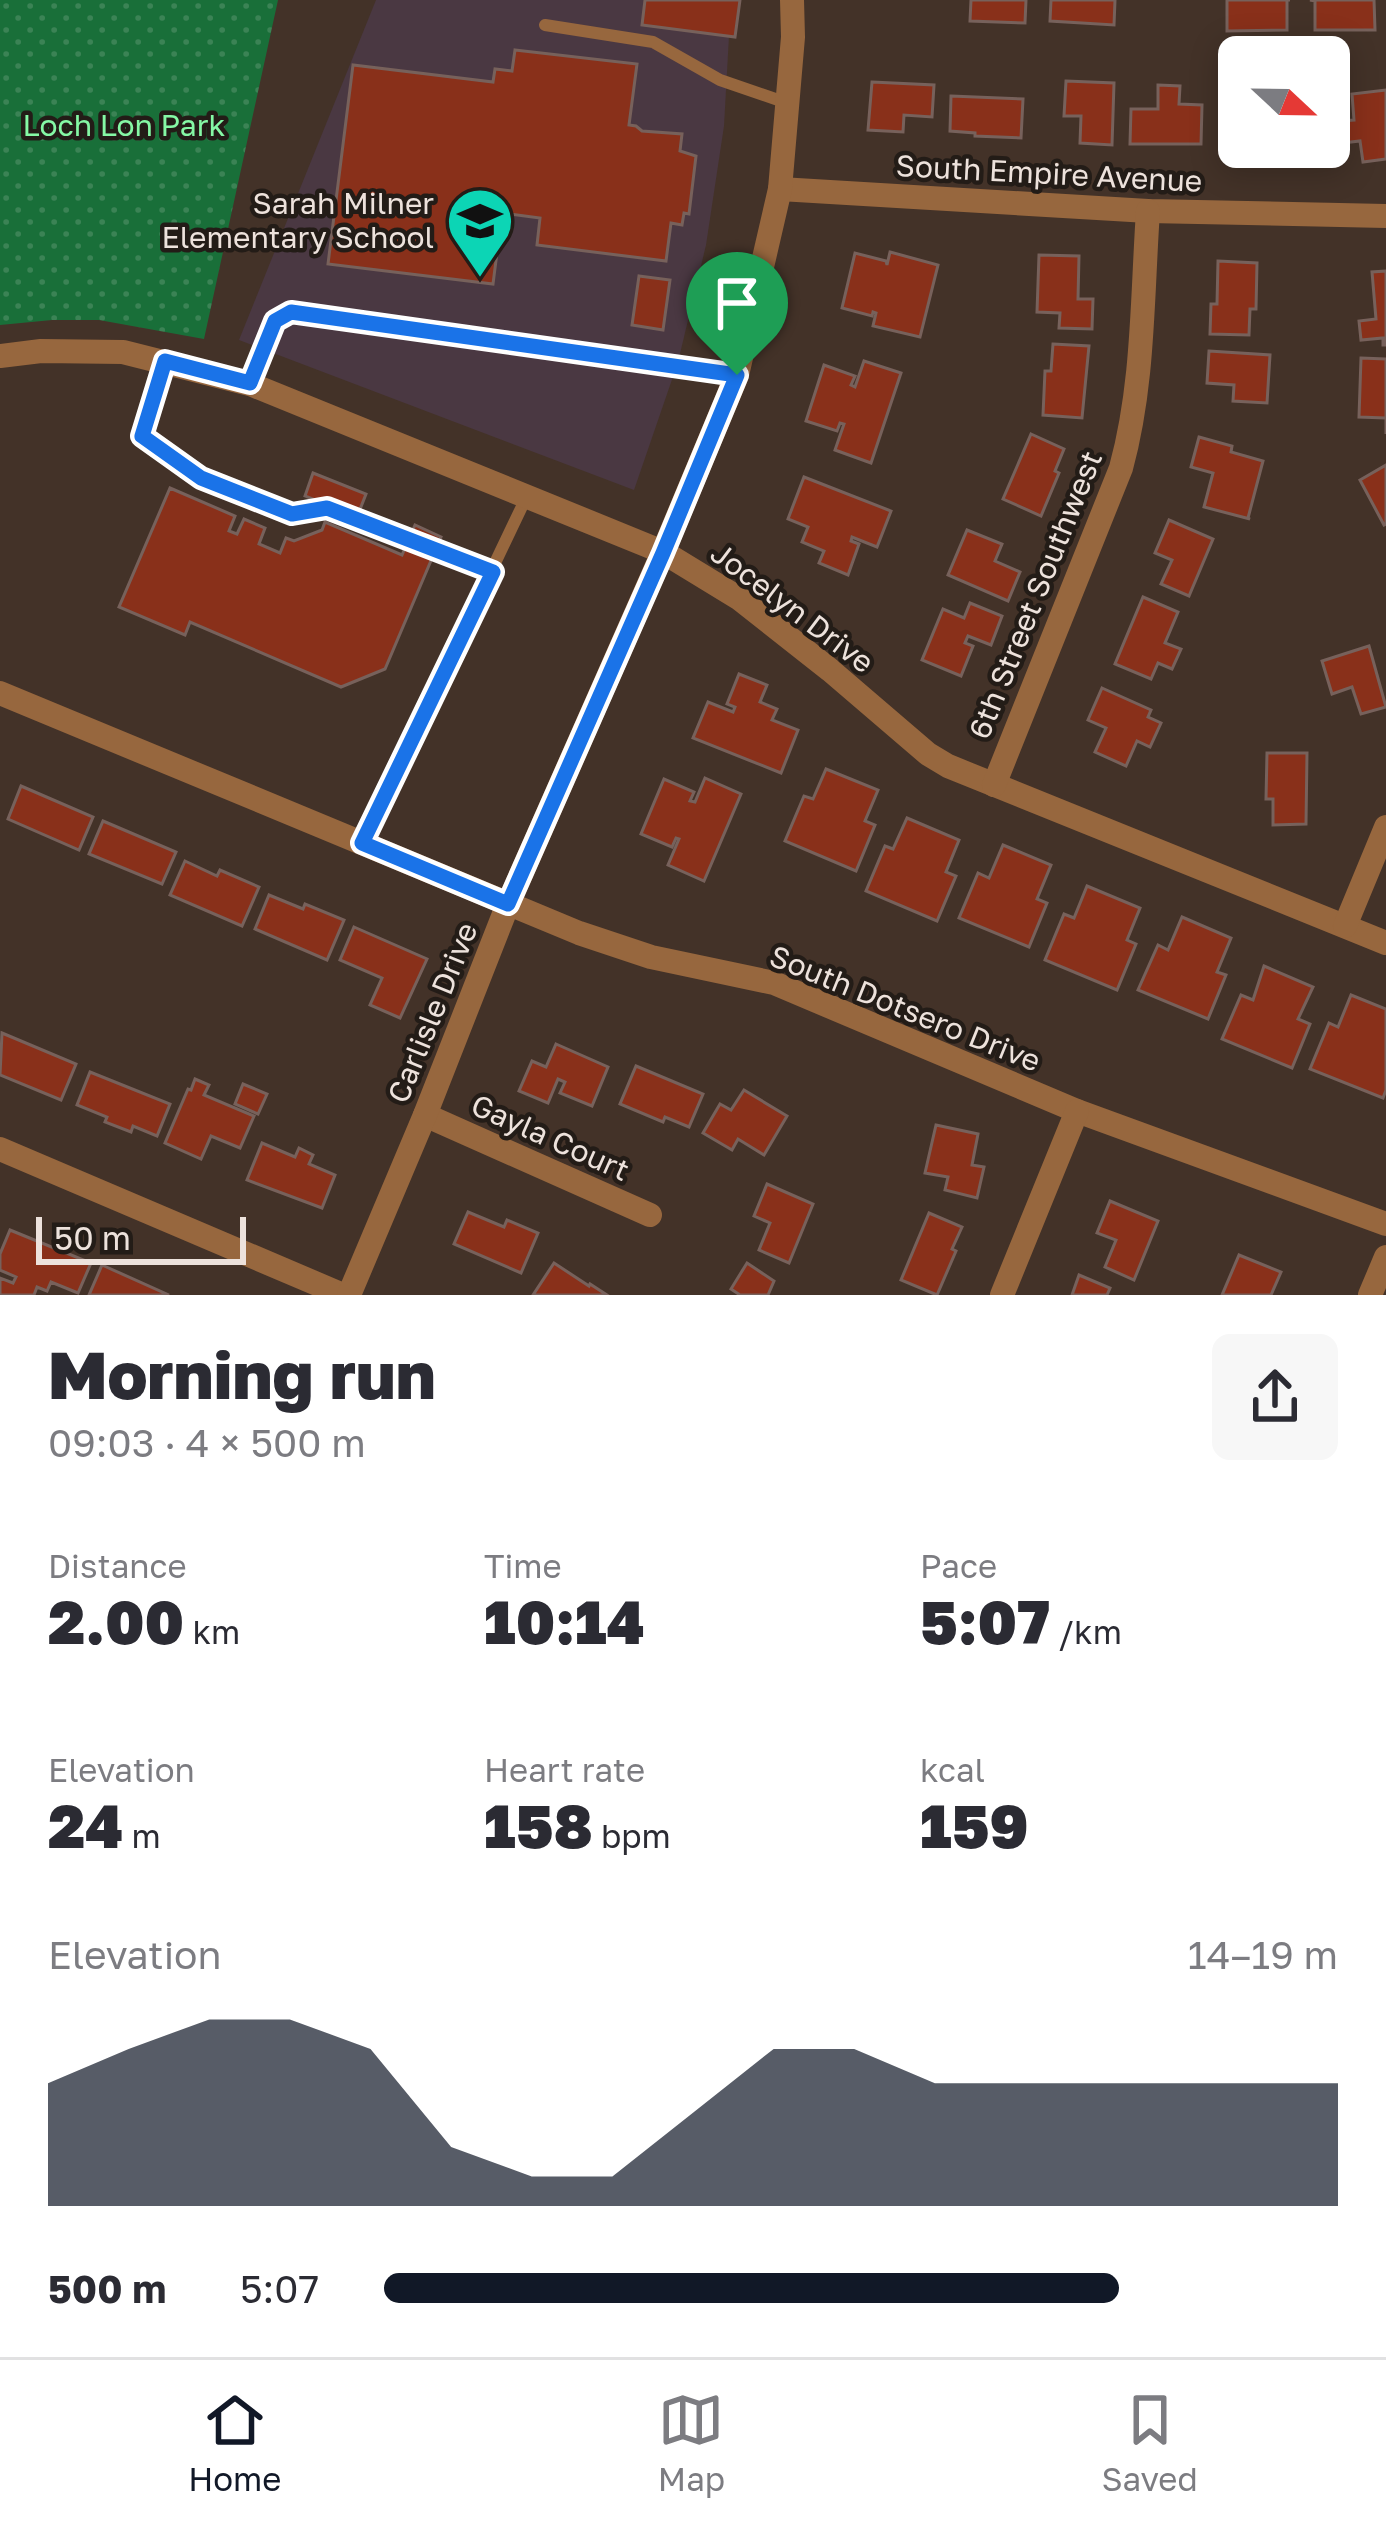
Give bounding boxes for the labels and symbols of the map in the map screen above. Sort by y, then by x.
north arrow [1218,36,1350,168]
park label: Loch Lon Park [23,107,225,143]
street label: South Empire Avenue [895,147,1203,199]
place label: Sarah Milner Elementary School [161,185,434,255]
school or university icon: Sarah Milner Elementary School [445,186,515,280]
pin [686,252,788,375]
street label: 6th Street Southwest [961,445,1109,744]
street label: Jocelyn Drive [704,534,881,680]
street label: Carlisle Drive [380,917,485,1108]
street label: South Dotsero Drive [765,937,1046,1079]
street label: Gayla Court [466,1086,635,1188]
scale bar [36,1211,246,1264]

